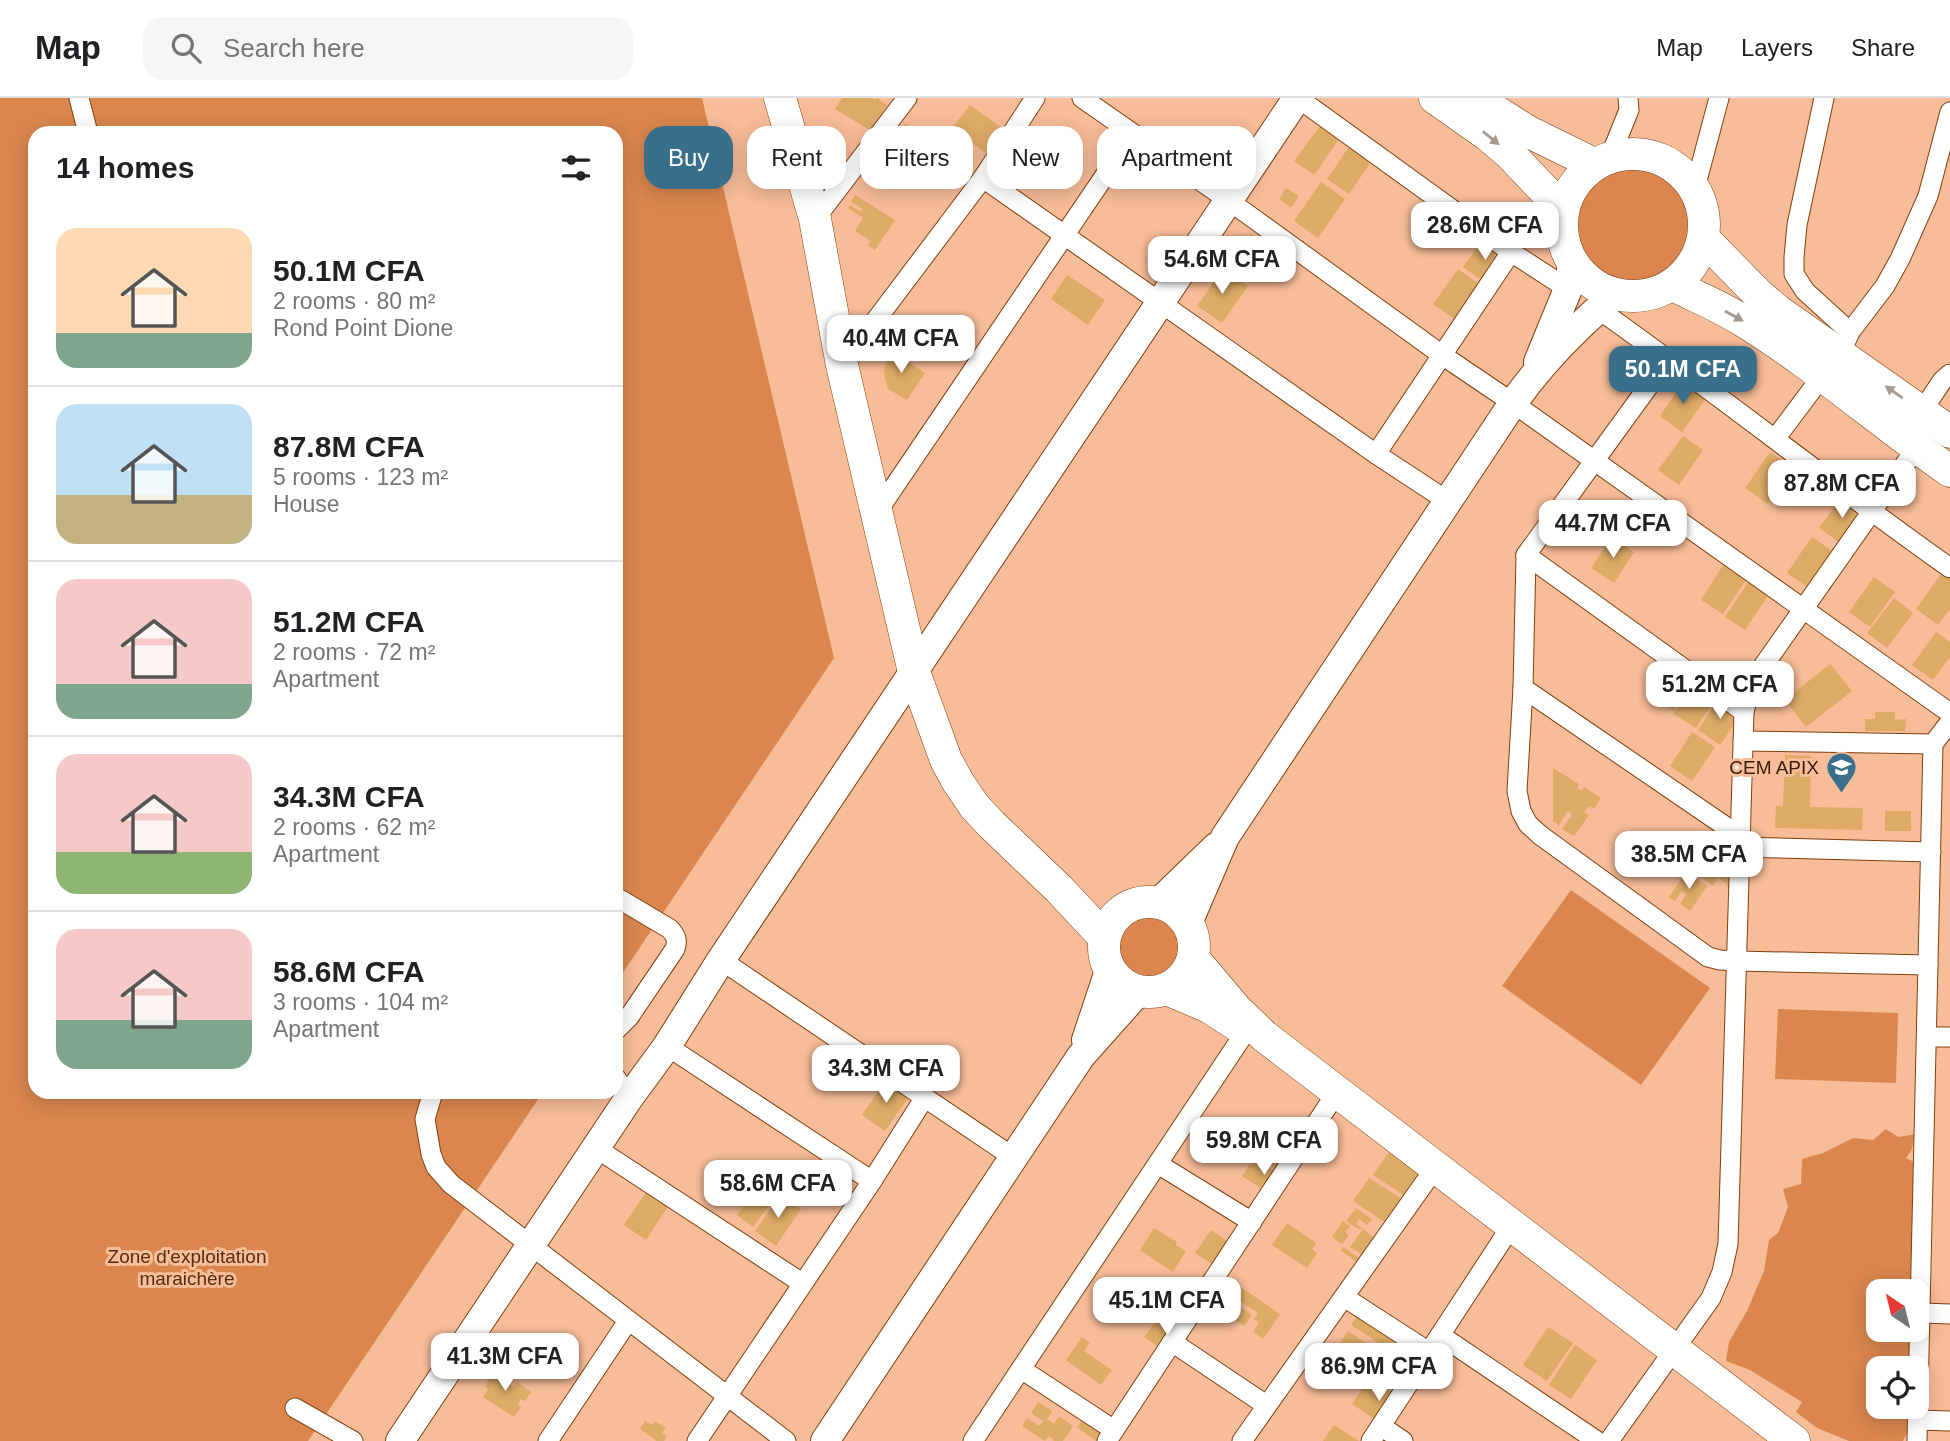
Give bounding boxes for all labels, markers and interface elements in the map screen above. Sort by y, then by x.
search box [143,17,633,80]
text: Map [35,29,101,66]
icon: search [167,29,205,67]
text: Search here [223,33,365,63]
text: Map [1656,34,1703,61]
text: Layers [1741,34,1813,61]
text: Share [1851,34,1915,61]
chip: Buy [644,126,733,189]
chip: Rent [747,126,846,189]
chip: Filters [860,126,973,189]
chip: New [987,126,1083,189]
chip: Apartment [1097,126,1256,189]
one-way arrow [1482,130,1499,145]
icon: filters [557,149,595,187]
text: 14 homes [56,151,194,184]
pin: 28.6M CFA [1405,202,1565,262]
text: 28.6M CFA [1427,212,1543,238]
pin: 54.6M CFA [1142,236,1302,296]
text: 54.6M CFA [1164,246,1280,272]
text: 50.1M CFA [273,254,425,287]
icon: home [112,256,196,340]
text: 2 rooms · 80 m² [273,288,435,314]
one-way arrow [1724,309,1744,321]
text: Rond Point Dione [273,315,453,341]
pin: 40.4M CFA [821,316,981,375]
text: 40.4M CFA [843,325,959,351]
pin: 50.1M CFA [1603,346,1763,406]
text: 50.1M CFA [1625,356,1741,382]
one-way arrow [1885,385,1903,399]
text: 87.8M CFA [273,430,425,463]
icon: home [112,432,196,516]
pin: 87.8M CFA [1762,460,1922,520]
text: 5 rooms · 123 m² [273,464,448,490]
text: 87.8M CFA [1784,470,1900,496]
text: House [273,491,339,517]
pin: 44.7M CFA [1533,500,1693,560]
text: 44.7M CFA [1555,510,1671,536]
text: 51.2M CFA [273,605,425,638]
icon: home [112,607,196,691]
text: 2 rooms · 72 m² [273,639,435,665]
pin: 51.2M CFA [1640,662,1800,721]
text: Apartment [273,666,379,692]
text: 51.2M CFA [1662,671,1778,697]
school or university icon: CEM APIX [1825,750,1859,794]
place label: CEM APIX [1729,757,1819,778]
text: 34.3M CFA [273,780,425,813]
icon: home [112,782,196,866]
text: 2 rooms · 62 m² [273,814,435,840]
pin: 38.5M CFA [1609,832,1769,891]
text: Apartment [273,841,379,867]
text: 38.5M CFA [1631,841,1747,867]
text: 58.6M CFA [273,955,425,988]
icon: home [112,957,196,1041]
text: 3 rooms · 104 m² [273,989,448,1015]
text: Apartment [273,1016,379,1042]
pin: 34.3M CFA [806,1046,966,1105]
text: 34.3M CFA [828,1055,944,1081]
pin: 59.8M CFA [1184,1118,1344,1177]
text: 59.8M CFA [1206,1127,1322,1153]
pin: 58.6M CFA [698,1160,858,1220]
text: 58.6M CFA [720,1170,836,1196]
park label: Zone d'exploitation maraichère [108,1246,266,1289]
pin: 45.1M CFA [1087,1278,1247,1337]
north arrow [1866,1279,1928,1342]
map controls [1866,1279,1929,1419]
text: 45.1M CFA [1109,1287,1225,1313]
pin: 41.3M CFA [425,1334,585,1393]
text: 41.3M CFA [447,1343,563,1369]
pin: 86.9M CFA [1299,1344,1459,1403]
text: 86.9M CFA [1321,1353,1437,1379]
button: locate [1866,1356,1929,1419]

